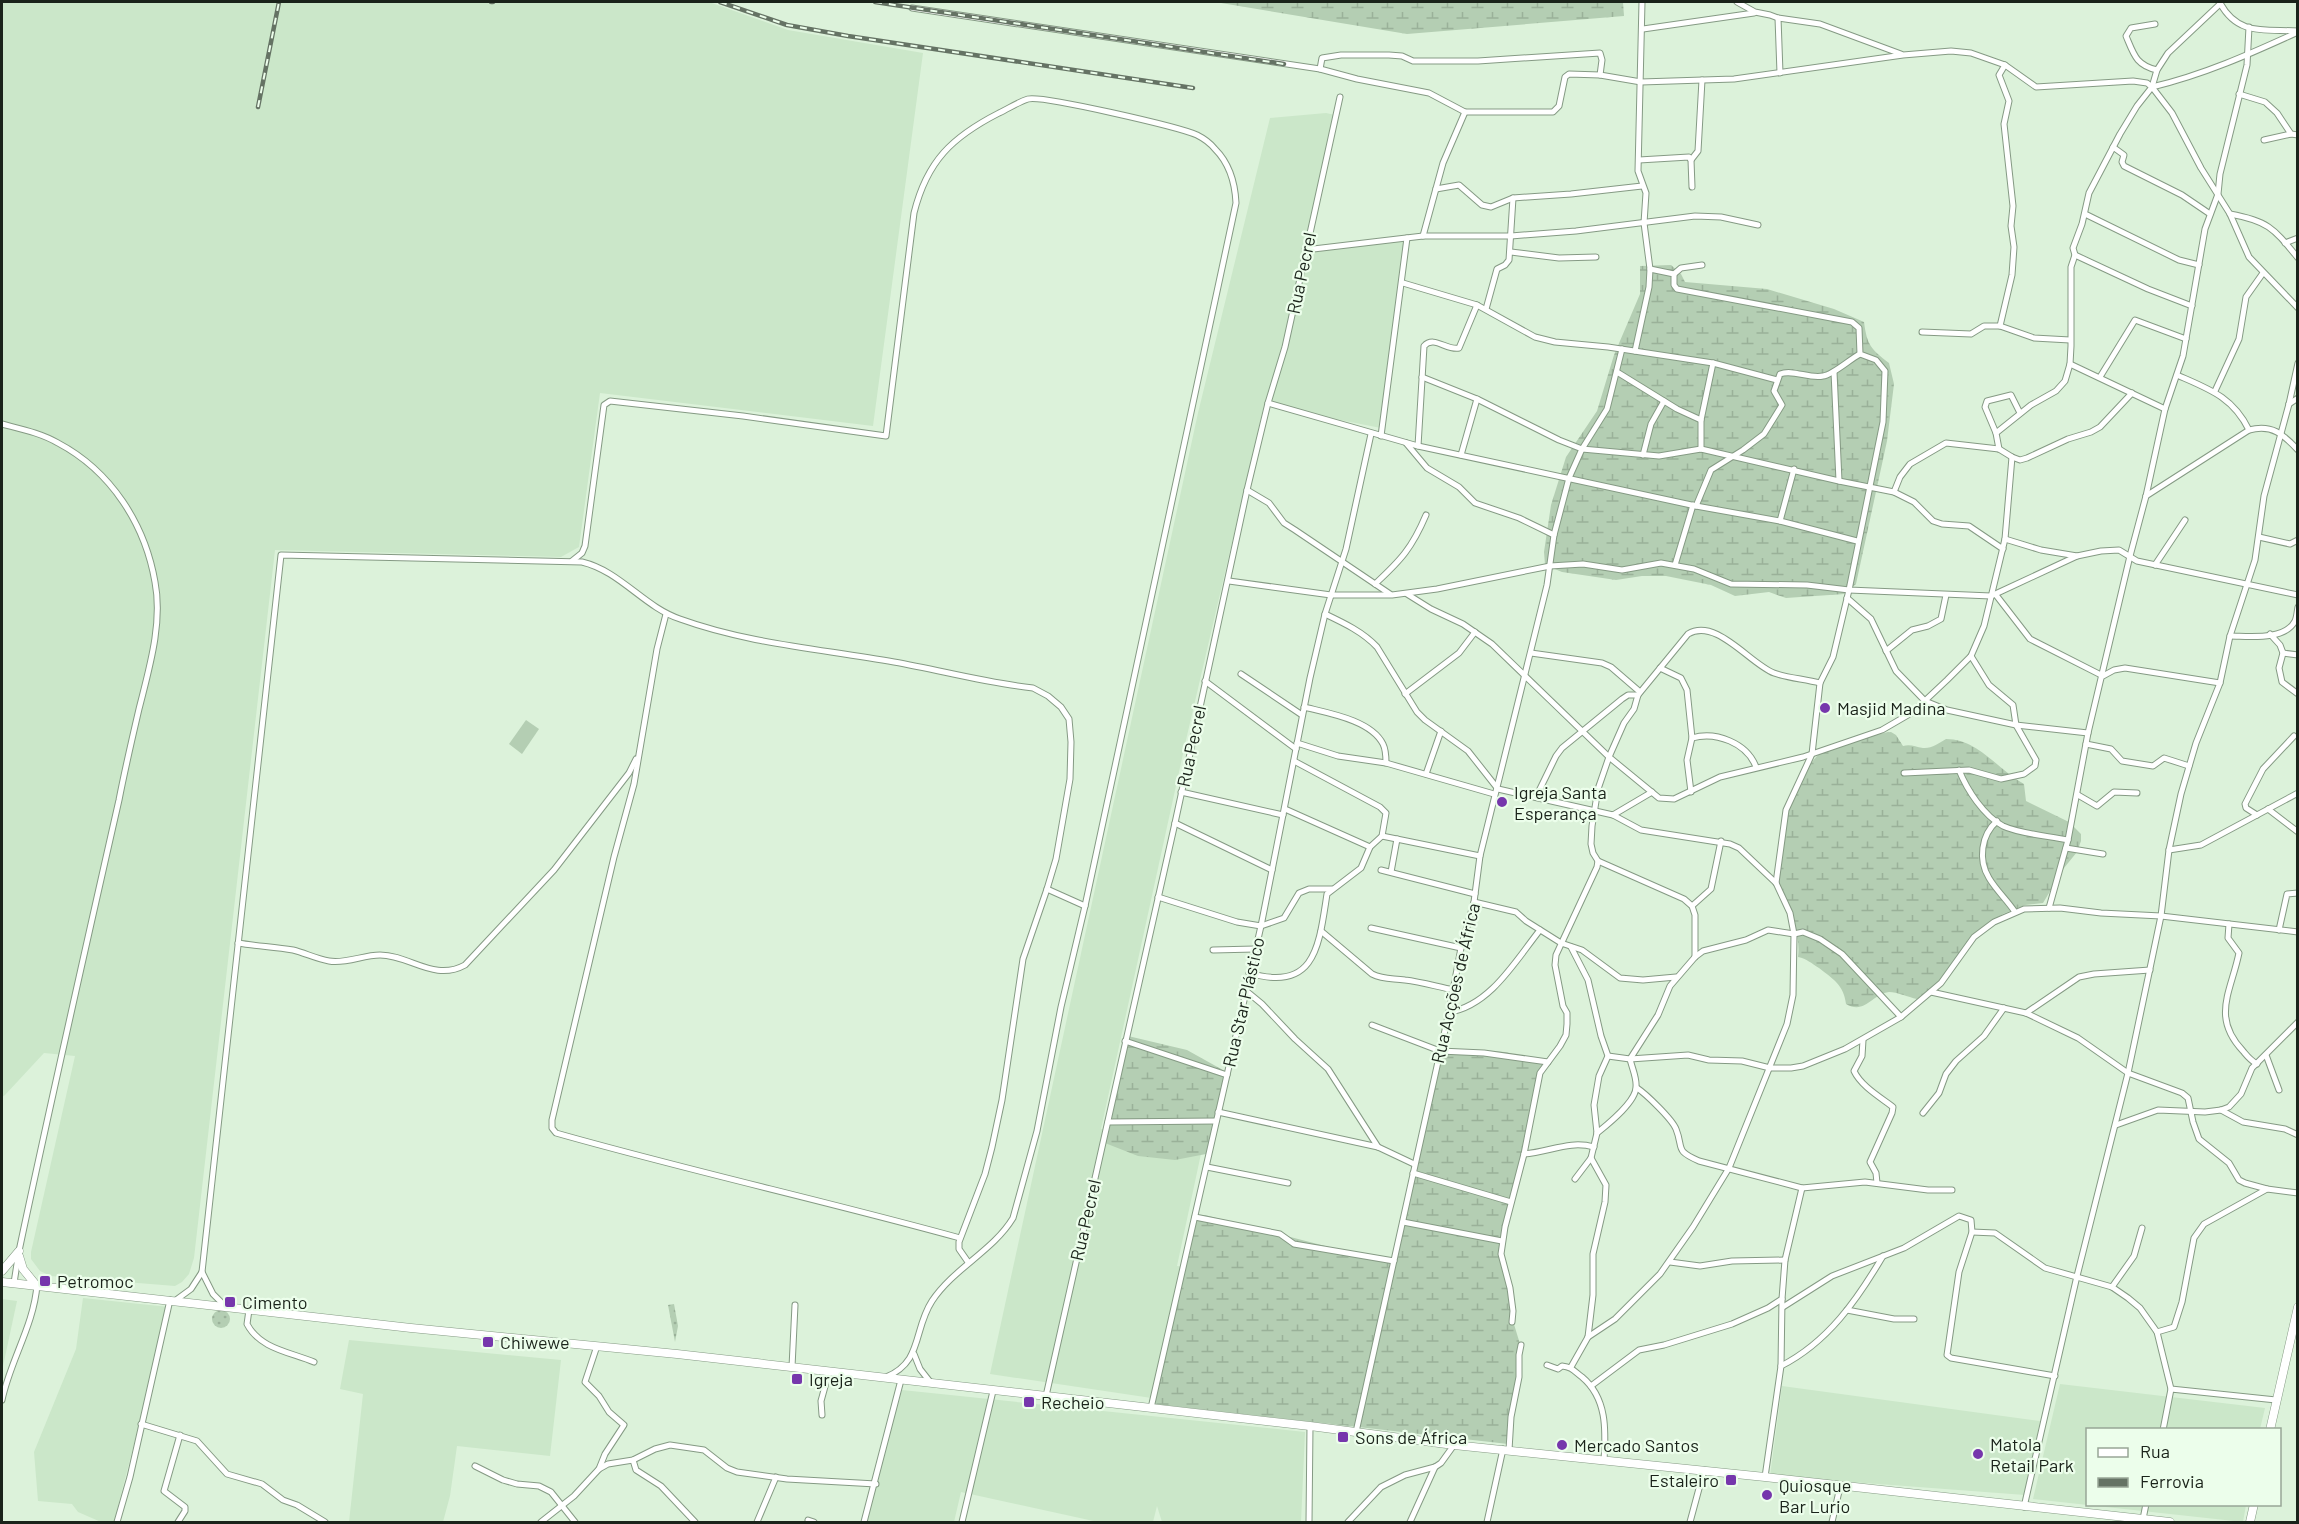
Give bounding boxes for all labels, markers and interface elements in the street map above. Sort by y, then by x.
street label: Rua Pecrel [1282,230,1320,316]
place label: Masjid Madina [1837,697,1946,719]
marker: Masjid Madina [1818,701,1832,715]
street label: Rua Pecrel [1172,703,1210,789]
place label: Igreja Santa Esperança [1514,781,1607,824]
marker: Igreja Santa Esperança [1495,795,1509,809]
street label: Rua Acções de África [1426,901,1484,1065]
street label: Rua Star Plástico [1217,935,1269,1069]
street label: Rua Pecrel [1065,1177,1105,1263]
place label: Petromoc [57,1270,134,1292]
marker: Petromoc [38,1274,52,1288]
place label: Cimento [242,1291,308,1313]
marker: Cimento [223,1295,237,1309]
place label: Chiwewe [500,1331,570,1353]
marker: Chiwewe [481,1335,495,1349]
place label: Igreja [809,1368,853,1390]
marker: Igreja [790,1372,804,1386]
place label: Recheio [1041,1391,1105,1413]
marker: Recheio [1022,1395,1036,1409]
place label: Sons de África [1355,1426,1467,1448]
legend [2086,1428,2281,1506]
marker: Sons de África [1336,1430,1350,1444]
place label: Matola Retail Park [1990,1433,2074,1476]
place label: Mercado Santos [1574,1434,1699,1456]
marker: Mercado Santos [1555,1438,1569,1452]
text: Rua [2140,1440,2170,1462]
marker: Matola Retail Park [1971,1447,1985,1461]
place label: Estaleiro [1649,1469,1719,1491]
text: Ferrovia [2140,1470,2204,1492]
marker: Estaleiro [1724,1473,1738,1487]
place label: Quiosque Bar Lurio [1779,1474,1851,1517]
marker: Quiosque Bar Lurio [1760,1488,1774,1502]

